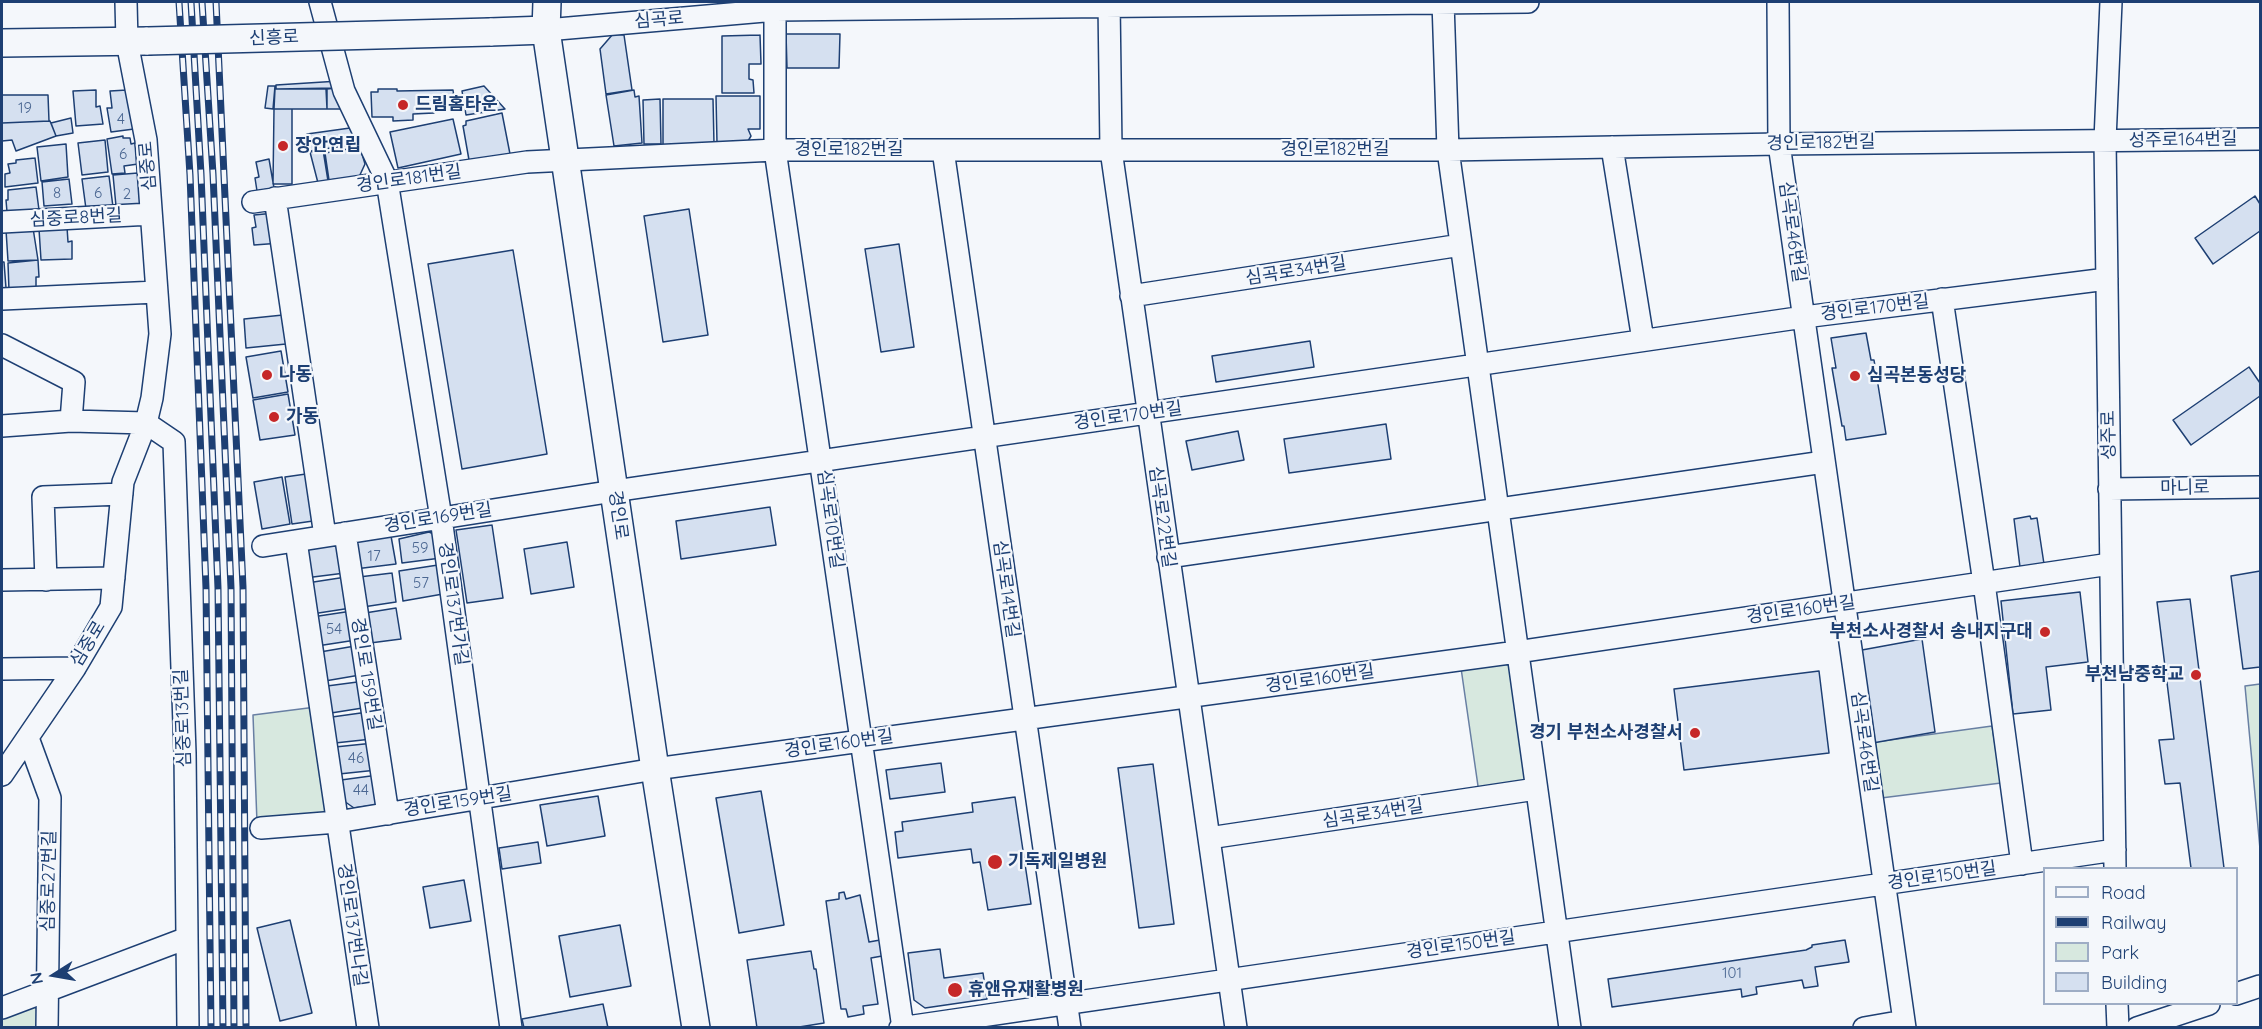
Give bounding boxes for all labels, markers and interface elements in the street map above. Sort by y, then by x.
street label: 심곡로 [633,7,685,33]
street label: 신흥로 [249,26,299,50]
place label: 드림홈타운 [415,94,498,116]
marker: 드림홈타운 [396,98,410,112]
house number: 19 [18,99,32,117]
house number: 4 [117,110,125,128]
street label: 성주로164번길 [2128,128,2238,152]
street label: 경인로182번길 [1766,131,1876,155]
place label: 장안연립 [295,135,361,157]
marker: 장안연립 [276,139,290,153]
street label: 경인로182번길 [794,139,904,161]
street label: 경인로182번길 [1280,139,1390,161]
street label: 심중로 [135,140,161,192]
house number: 6 [119,145,127,163]
street label: 경인로181번길 [355,161,463,197]
street label: 심곡로46번길 [1774,180,1810,284]
house number: 8 [53,184,61,202]
house number: 6 [94,184,102,202]
house number: 2 [123,185,131,203]
street label: 심중로8번길 [29,205,123,231]
street label: 심곡로34번길 [1244,252,1348,290]
street label: 경인로170번길 [1819,291,1931,325]
place label: 나동 [279,364,312,386]
place label: 심곡본동성당 [1867,365,1966,387]
marker: 나동 [260,368,274,382]
marker: 심곡본동성당 [1848,369,1862,383]
street label: 경인로170번길 [1072,398,1184,434]
place label: 가동 [286,406,319,428]
marker: 가동 [267,410,281,424]
street label: 성주로 [2098,410,2120,460]
street label: 심곡로22번길 [1144,465,1180,569]
street label: 심곡로10번길 [812,468,848,570]
street label: 마니로 [2160,477,2210,499]
street label: 경인로 [604,489,632,541]
street label: 경인로169번길 [382,499,494,537]
house number: 59 [412,539,428,557]
street label: 심곡로14번길 [988,539,1024,639]
street label: 경인로137번가길 [434,541,472,667]
house number: 17 [367,547,381,565]
house number: 57 [413,574,429,592]
street label: 경인로160번길 [1745,592,1857,628]
street label: 경인로 159번길 [346,616,386,732]
street label: 심중로 [66,617,110,671]
house number: 54 [326,620,342,638]
place label: 부천소사경찰서 송내지구대 [1829,621,2033,643]
marker: 부천소사경찰서 송내지구대 [2038,625,2052,639]
street label: 경인로160번길 [1264,661,1376,697]
place label: 부천남중학교 [2085,664,2184,686]
street label: 심중로13번길 [170,668,196,768]
marker: 부천남중학교 [2189,668,2203,682]
street label: 심곡로46번길 [1846,690,1882,794]
place label: 경기 부천소사경찰서 [1529,722,1683,744]
street label: 경인로160번길 [783,726,895,762]
marker: 경기 부천소사경찰서 [1688,726,1702,740]
house number: 46 [348,749,364,767]
house number: 44 [353,781,369,799]
street label: 경인로159번길 [402,783,514,821]
street label: 심곡로34번길 [1321,795,1425,833]
street label: 심중로27번길 [37,830,61,932]
place label: 기독제일병원 [1008,851,1107,873]
marker: 기독제일병원 [986,853,1004,871]
street label: 경인로150번길 [1886,858,1998,894]
street label: 경인로137번나길 [333,862,371,988]
legend [2043,867,2238,1005]
text: Road [2101,881,2146,904]
text: Railway [2101,911,2167,934]
street label: 경인로150번길 [1405,927,1517,963]
text: Park [2101,941,2139,964]
north arrow [24,945,84,1005]
house number: 101 [1722,964,1742,982]
text: N [25,971,47,986]
text: Building [2101,971,2167,994]
place label: 휴앤유재활병원 [968,979,1084,1001]
marker: 휴앤유재활병원 [946,981,964,999]

